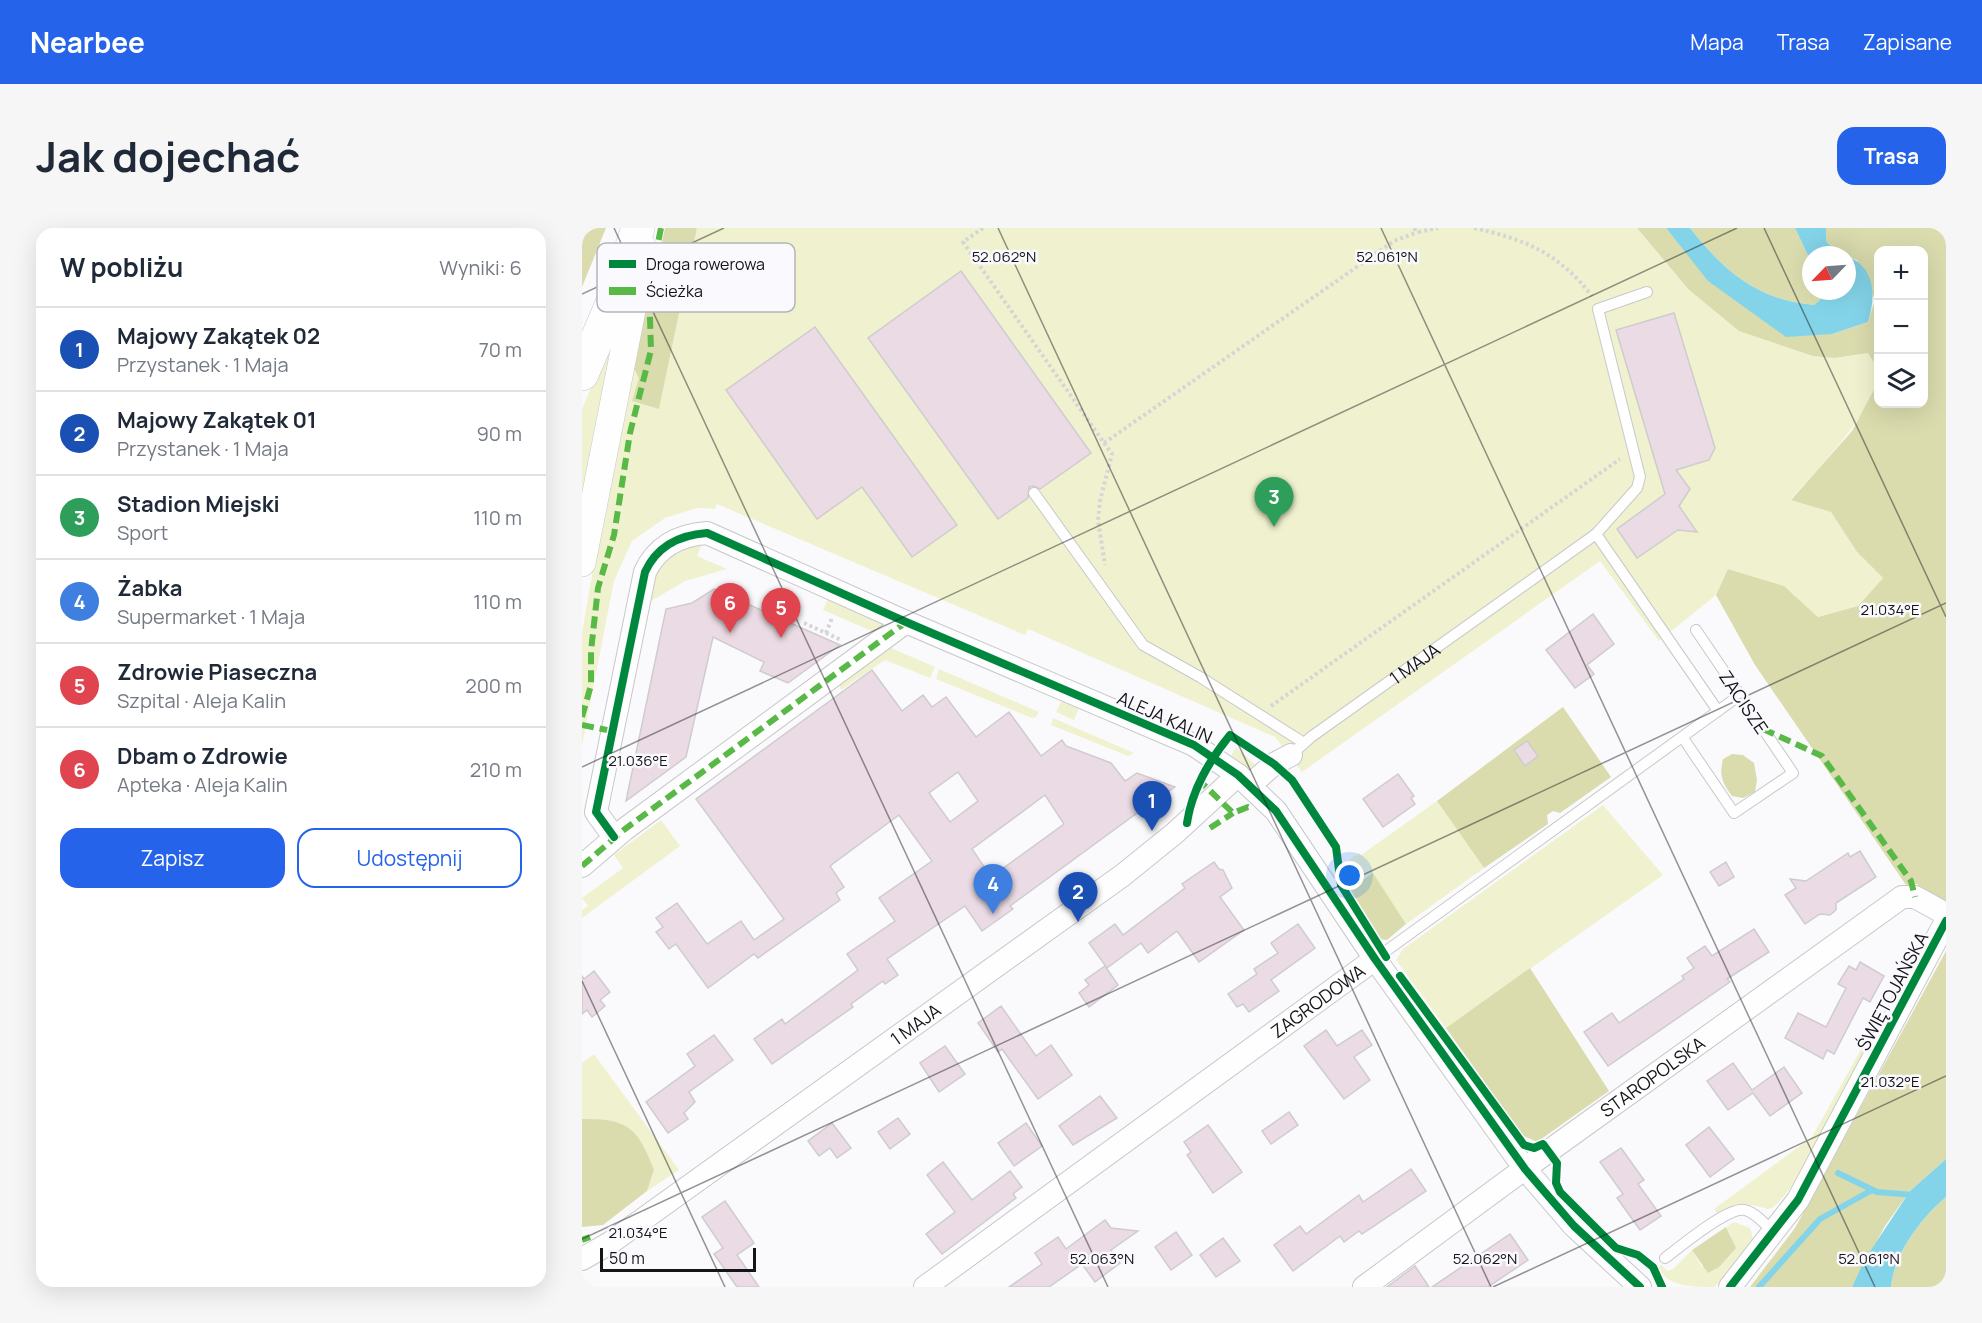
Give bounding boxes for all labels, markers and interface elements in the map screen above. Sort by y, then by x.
text: Nearbee [30,23,145,61]
text: Mapa [1690,28,1744,56]
text: Trasa [1777,28,1830,56]
text: Zapisane [1863,28,1952,56]
text: Jak dojechać [36,127,300,185]
button: Trasa [1837,127,1946,185]
legend [597,243,795,312]
text: 52.062°N [972,246,1036,267]
text: 52.061°N [1356,246,1418,267]
north arrow [1802,246,1856,300]
map controls [1874,246,1928,408]
button: + [1874,246,1928,300]
text: W pobliżu [60,249,183,285]
text: Droga rowerowa [646,253,765,275]
text: Wyniki: 6 [439,254,522,281]
text: Ścieżka [646,280,703,302]
button: − [1874,300,1928,354]
text: Majowy Zakątek 02 [117,321,320,351]
text: 1 [75,336,84,363]
text: 70 m [479,336,522,363]
text: Przystanek · 1 Maja [117,351,289,378]
button: layers [1874,354,1928,408]
text: Majowy Zakątek 01 [117,405,317,435]
text: 2 [74,420,85,447]
text: 90 m [476,420,522,447]
text: Przystanek · 1 Maja [117,435,289,462]
pin: 3 [1254,478,1294,527]
text: Stadion Miejski [117,489,280,519]
text: 3 [74,504,85,531]
text: 110 m [473,504,522,531]
text: Sport [117,519,168,546]
text: Żabka [117,573,182,603]
pin: 6 [710,584,750,633]
text: 4 [73,588,86,615]
text: 110 m [473,588,522,615]
pin: 5 [762,588,800,638]
text: 21.034°E [1860,599,1920,620]
text: Supermarket · 1 Maja [117,603,305,630]
street label: 1 MAJA [1385,637,1445,689]
text: Zdrowie Piaseczna [117,657,317,687]
street label: ZACISZE [1714,666,1774,738]
text: 5 [74,672,85,699]
text: 200 m [465,672,522,699]
street label: ALEJA KALIN [1114,685,1216,749]
text: Szpital · Aleja Kalin [117,687,286,714]
text: Dbam o Zdrowie [117,741,288,771]
text: 21.036°E [608,750,668,771]
text: 6 [73,756,86,783]
text: 210 m [470,756,522,783]
text: Apteka · Aleja Kalin [117,771,288,798]
pin: 1 [1132,782,1172,831]
button: Zapisz [60,828,285,888]
button: Udostępnij [297,828,522,888]
your location [1335,861,1364,890]
pin: 4 [974,864,1012,914]
pin: 2 [1058,872,1098,922]
street label: ŚWIĘTOJAŃSKA [1851,927,1934,1054]
street label: ZAGRODOWA [1266,958,1370,1043]
street label: 1 MAJA [885,997,946,1050]
street label: STAROPOLSKA [1595,1030,1710,1122]
text: 21.032°E [1861,1071,1919,1092]
text: 21.034°E [608,1222,668,1243]
scale bar [600,1245,756,1272]
text: 50 m [609,1247,645,1269]
text: 52.063°N [1070,1248,1134,1269]
text: 52.062°N [1453,1248,1517,1269]
text: 52.061°N [1838,1248,1900,1269]

